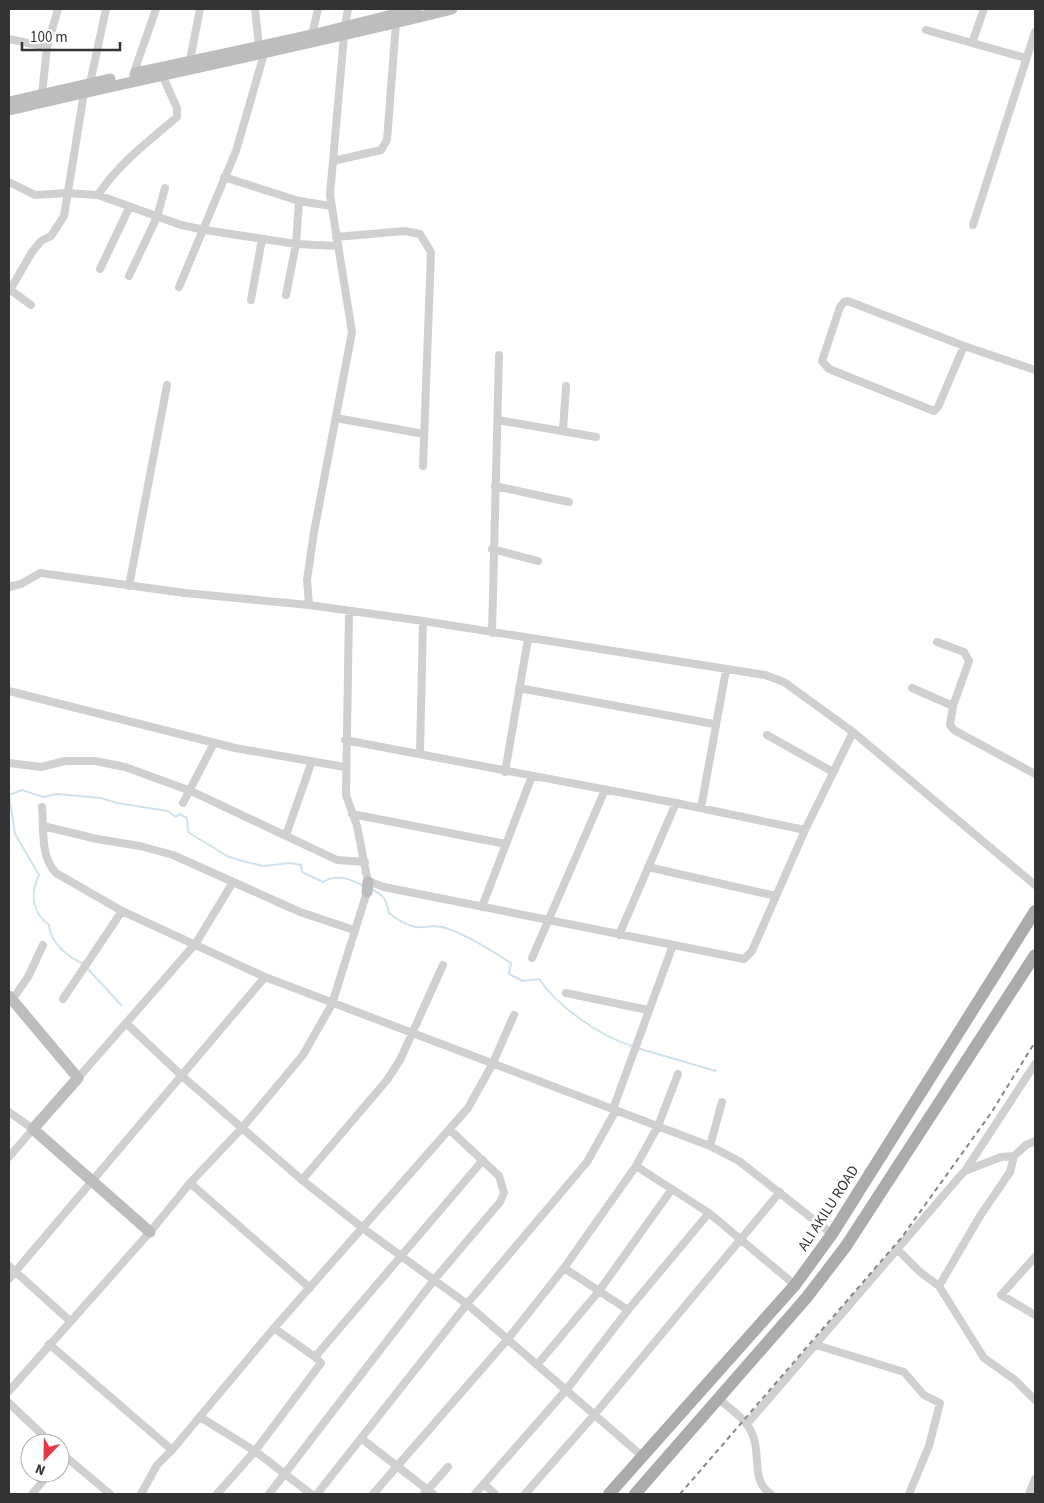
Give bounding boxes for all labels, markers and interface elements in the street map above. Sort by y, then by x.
scale bar [22,20,120,52]
text: 100 m [30,27,68,48]
street label: ALI AKILU ROAD [793,1161,864,1255]
north arrow [20,1433,70,1483]
text: N [32,1458,49,1480]

